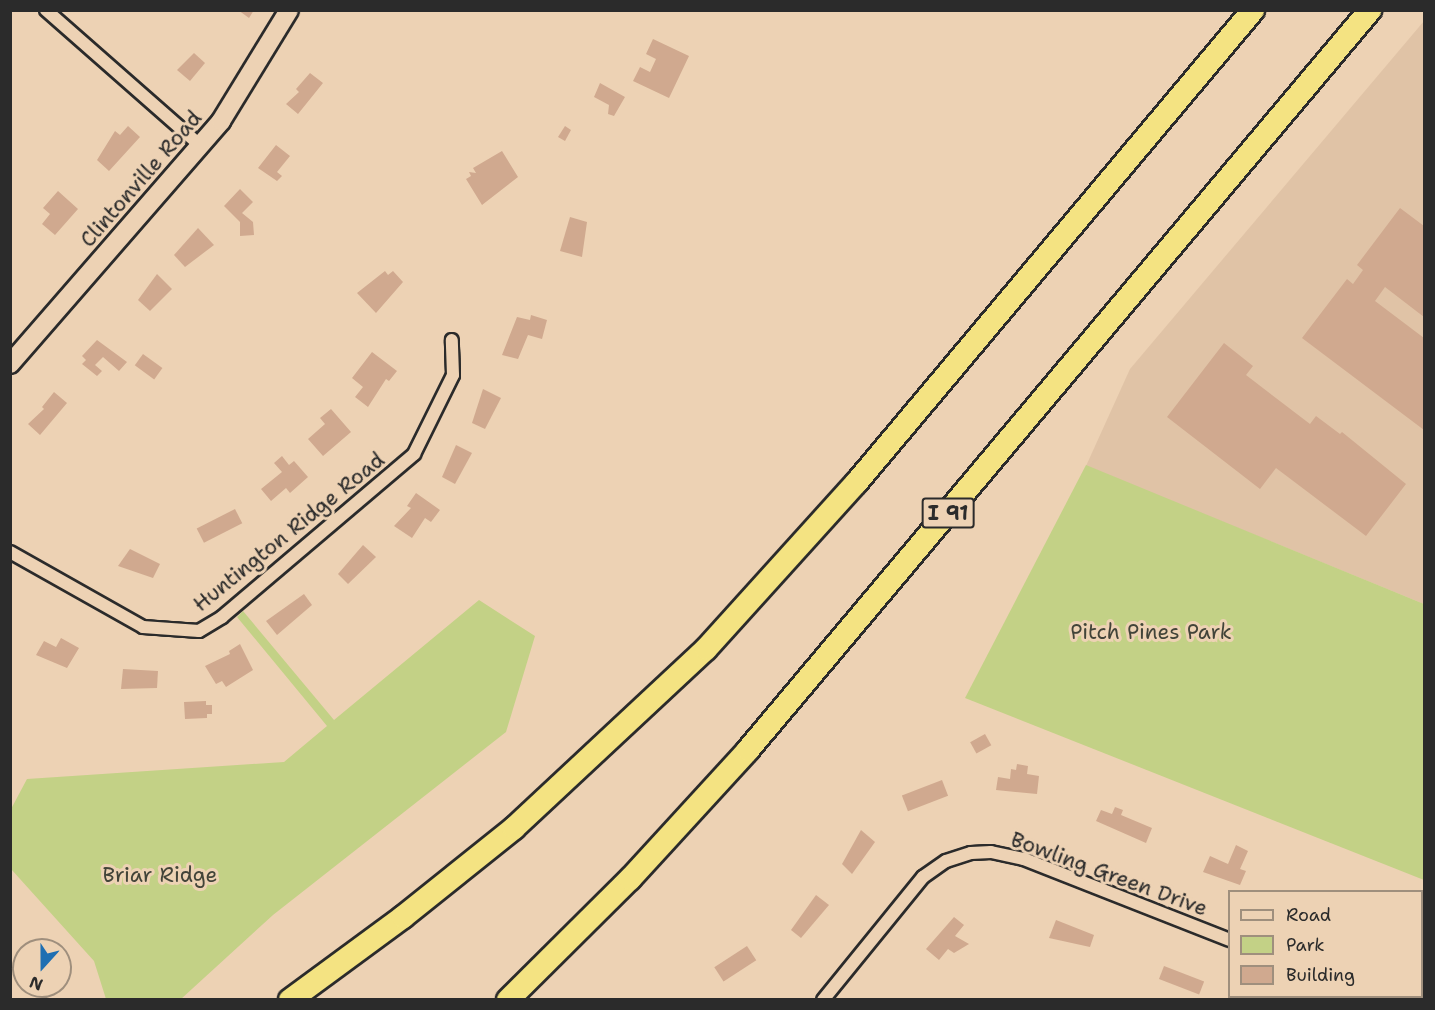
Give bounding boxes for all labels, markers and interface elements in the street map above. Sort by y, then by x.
street label: Clintonville Road [75,106,207,252]
street label: Huntington Ridge Road [188,447,390,617]
road number: I 91 [921,496,975,530]
park label: Pitch Pines Park [1070,619,1232,645]
street label: Bowling Green Drive [1007,827,1211,921]
park label: Briar Ridge [103,862,217,888]
legend [1228,890,1423,998]
text: Road [1286,903,1331,927]
text: Park [1286,933,1325,957]
north arrow [12,938,72,998]
text: Building [1286,963,1355,987]
text: N [26,971,46,995]

